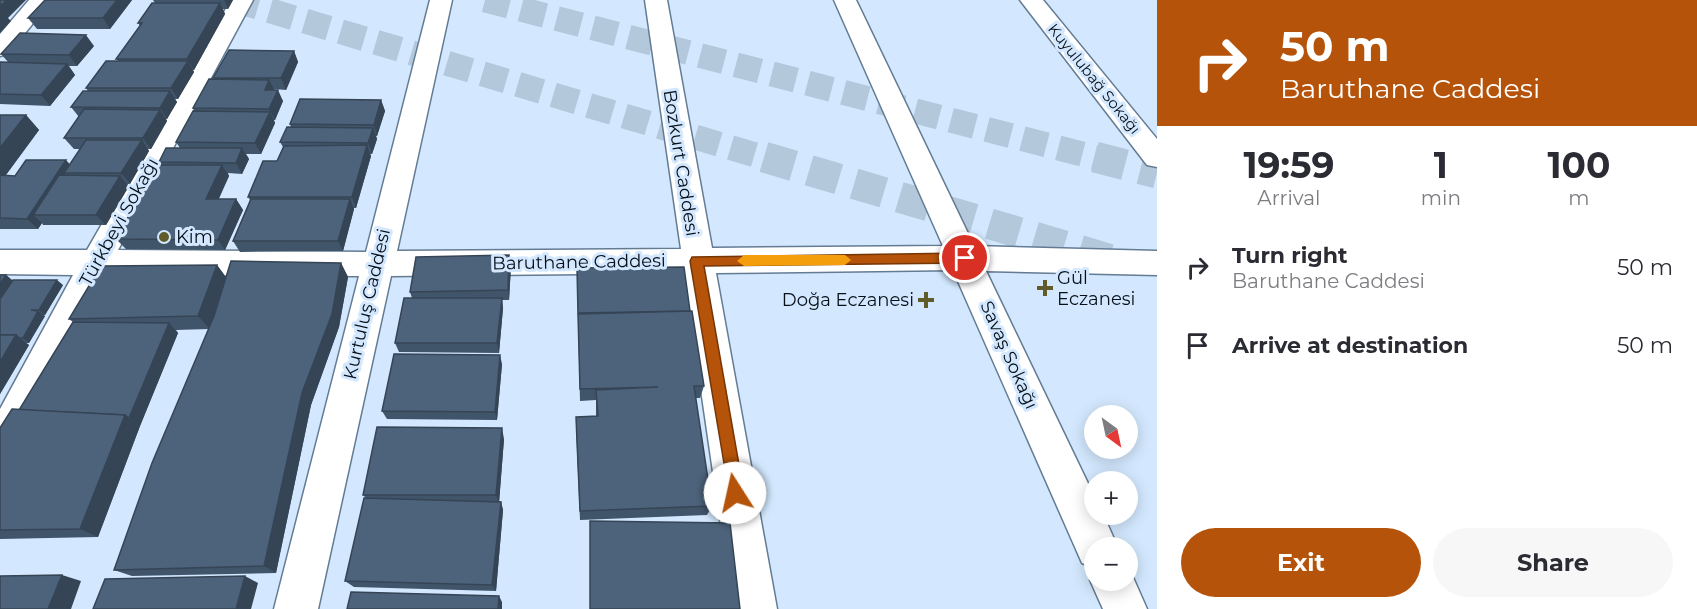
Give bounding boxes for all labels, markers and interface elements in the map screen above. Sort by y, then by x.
street label: Kuyulubağ Sokağı [1044,20,1145,138]
text: 50 m [1280,20,1389,72]
icon: right [1181,24,1259,102]
text: Baruthane Caddesi [1280,72,1540,105]
street label: Bozkurt Caddesi [659,88,703,238]
text: 19:59 [1244,143,1334,187]
text: 1 [1434,143,1448,187]
text: 100 [1547,143,1610,187]
street label: Türkbeyi Sokağı [75,154,163,290]
text: Arrival [1257,186,1320,210]
text: min [1421,186,1461,210]
text: m [1568,186,1590,210]
place label: Kim [176,226,213,248]
street label: Kurtuluş Caddesi [339,226,395,382]
marker: Kim [157,230,171,244]
pin [939,232,990,283]
icon: arrive [948,241,981,274]
text: Turn right [1232,242,1347,269]
street label: Baruthane Caddesi [492,249,666,275]
icon: right [1181,251,1214,284]
text: 50 m [1617,254,1673,281]
place label: Gül Eczanesi [1057,267,1135,310]
text: Baruthane Caddesi [1232,269,1425,293]
marker: Gül Eczanesi [1038,281,1052,295]
place label: Doğa Eczanesi [782,289,914,311]
marker: Doğa Eczanesi [919,293,933,307]
street label: Savaş Sokağı [975,298,1043,412]
icon: arrive [1181,329,1214,362]
text: Arrive at destination [1232,332,1468,359]
text: 50 m [1617,332,1673,359]
north arrow [1084,405,1138,459]
map controls [1084,405,1138,591]
position arrow [703,461,767,525]
button: + [1084,471,1138,525]
button: Exit [1181,528,1421,597]
button: Share [1433,528,1673,597]
button: − [1084,537,1138,591]

